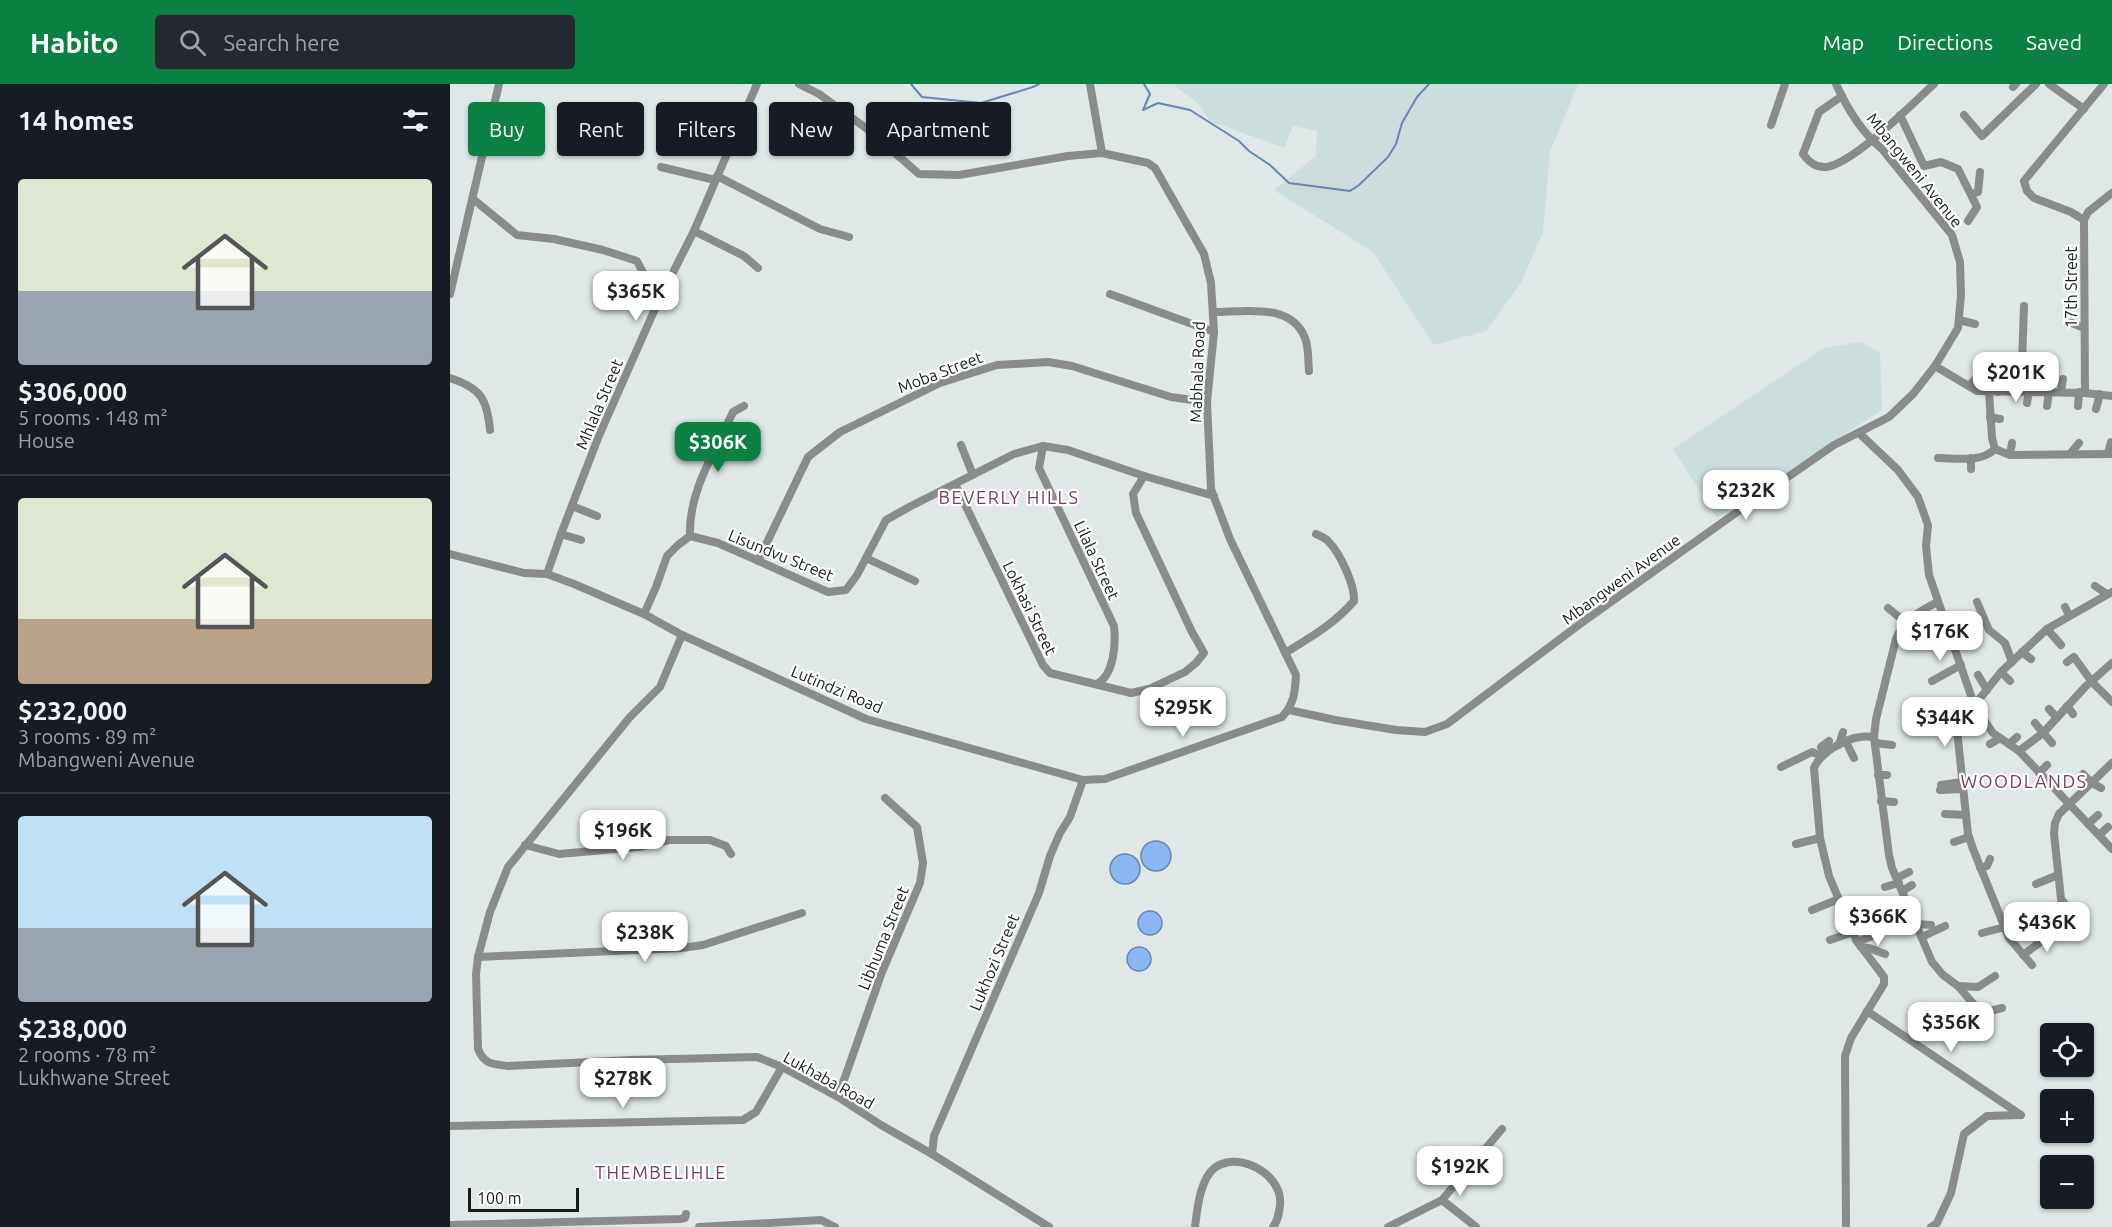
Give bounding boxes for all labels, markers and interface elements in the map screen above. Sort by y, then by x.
search box [155,15,575,69]
icon: search [176,26,209,59]
text: Habito [30,27,119,58]
text: Search here [224,30,340,55]
text: Map [1823,30,1864,54]
text: Directions [1897,30,1993,54]
text: Saved [2026,30,2082,54]
chip: Buy [468,102,545,156]
chip: Rent [557,102,644,156]
chip: Filters [656,102,757,156]
chip: New [769,102,854,156]
chip: Apartment [866,102,1011,156]
icon: filters [399,104,432,137]
text: 14 homes [18,106,134,135]
street label: Mbangweni Avenue [1863,109,1967,231]
icon: home [171,218,279,326]
street label: 17th Street [2062,245,2080,328]
pin: $365K [594,271,678,322]
text: $365K [607,279,665,302]
street label: Mabhala Road [1186,321,1208,423]
street label: Moba Street [895,347,986,396]
pin: $201K [1974,352,2058,403]
street label: Mhlala Street [572,356,626,452]
text: $201K [1987,360,2045,383]
text: $306,000 [18,377,127,406]
text: 5 rooms · 148 m² [18,406,168,429]
pin: $306K [676,422,760,473]
text: House [18,429,75,452]
text: $306K [689,430,747,453]
pin: $232K [1704,470,1788,521]
text: $232K [1717,478,1775,501]
district label: BEVERLY HILLS [939,487,1079,507]
street label: Lilala Street [1071,518,1123,603]
street label: Lisundvu Street [726,526,837,585]
street label: Mbangweni Avenue [1558,530,1684,628]
icon: home [171,537,279,645]
street label: Lokhasi Street [1000,558,1061,658]
pin: $176K [1898,611,1982,662]
text: $176K [1911,619,1969,642]
street label: Lutindzi Road [788,662,886,716]
pin: $295K [1141,687,1225,738]
text: $295K [1154,695,1212,718]
text: $232,000 [18,696,127,725]
pin: $344K [1903,697,1987,748]
text: $344K [1916,705,1974,728]
text: 3 rooms · 89 m² [18,725,156,748]
text: Mbangweni Avenue [18,748,195,771]
district label: WOODLANDS [1960,771,2088,791]
pin: $196K [581,810,665,861]
text: $196K [594,818,652,841]
icon: home [171,855,279,963]
street label: Libhuma Street [854,883,912,992]
pin: $366K [1836,896,1920,947]
pin: $436K [2005,902,2089,953]
text: $366K [1849,904,1907,927]
street label: Lukhozi Street [966,910,1023,1013]
text: $436K [2018,910,2076,933]
pin: $238K [603,912,687,963]
text: $238K [616,920,674,943]
pin: $356K [1909,1002,1993,1053]
text: $356K [1922,1010,1980,1033]
text: $238,000 [18,1014,127,1043]
map controls [2040,1023,2094,1209]
button: locate [2040,1023,2094,1077]
text: 2 rooms · 78 m² [18,1043,156,1066]
street label: Lukhaba Road [781,1048,877,1112]
pin: $278K [581,1058,665,1109]
text: Lukhwane Street [18,1066,170,1089]
text: $278K [594,1066,652,1089]
button: + [2040,1089,2094,1143]
pin: $192K [1418,1146,1502,1197]
text: $192K [1431,1154,1489,1177]
button: − [2040,1155,2094,1209]
district label: THEMBELIHLE [595,1162,727,1182]
scale bar [468,1185,579,1212]
text: 100 m [477,1189,522,1207]

